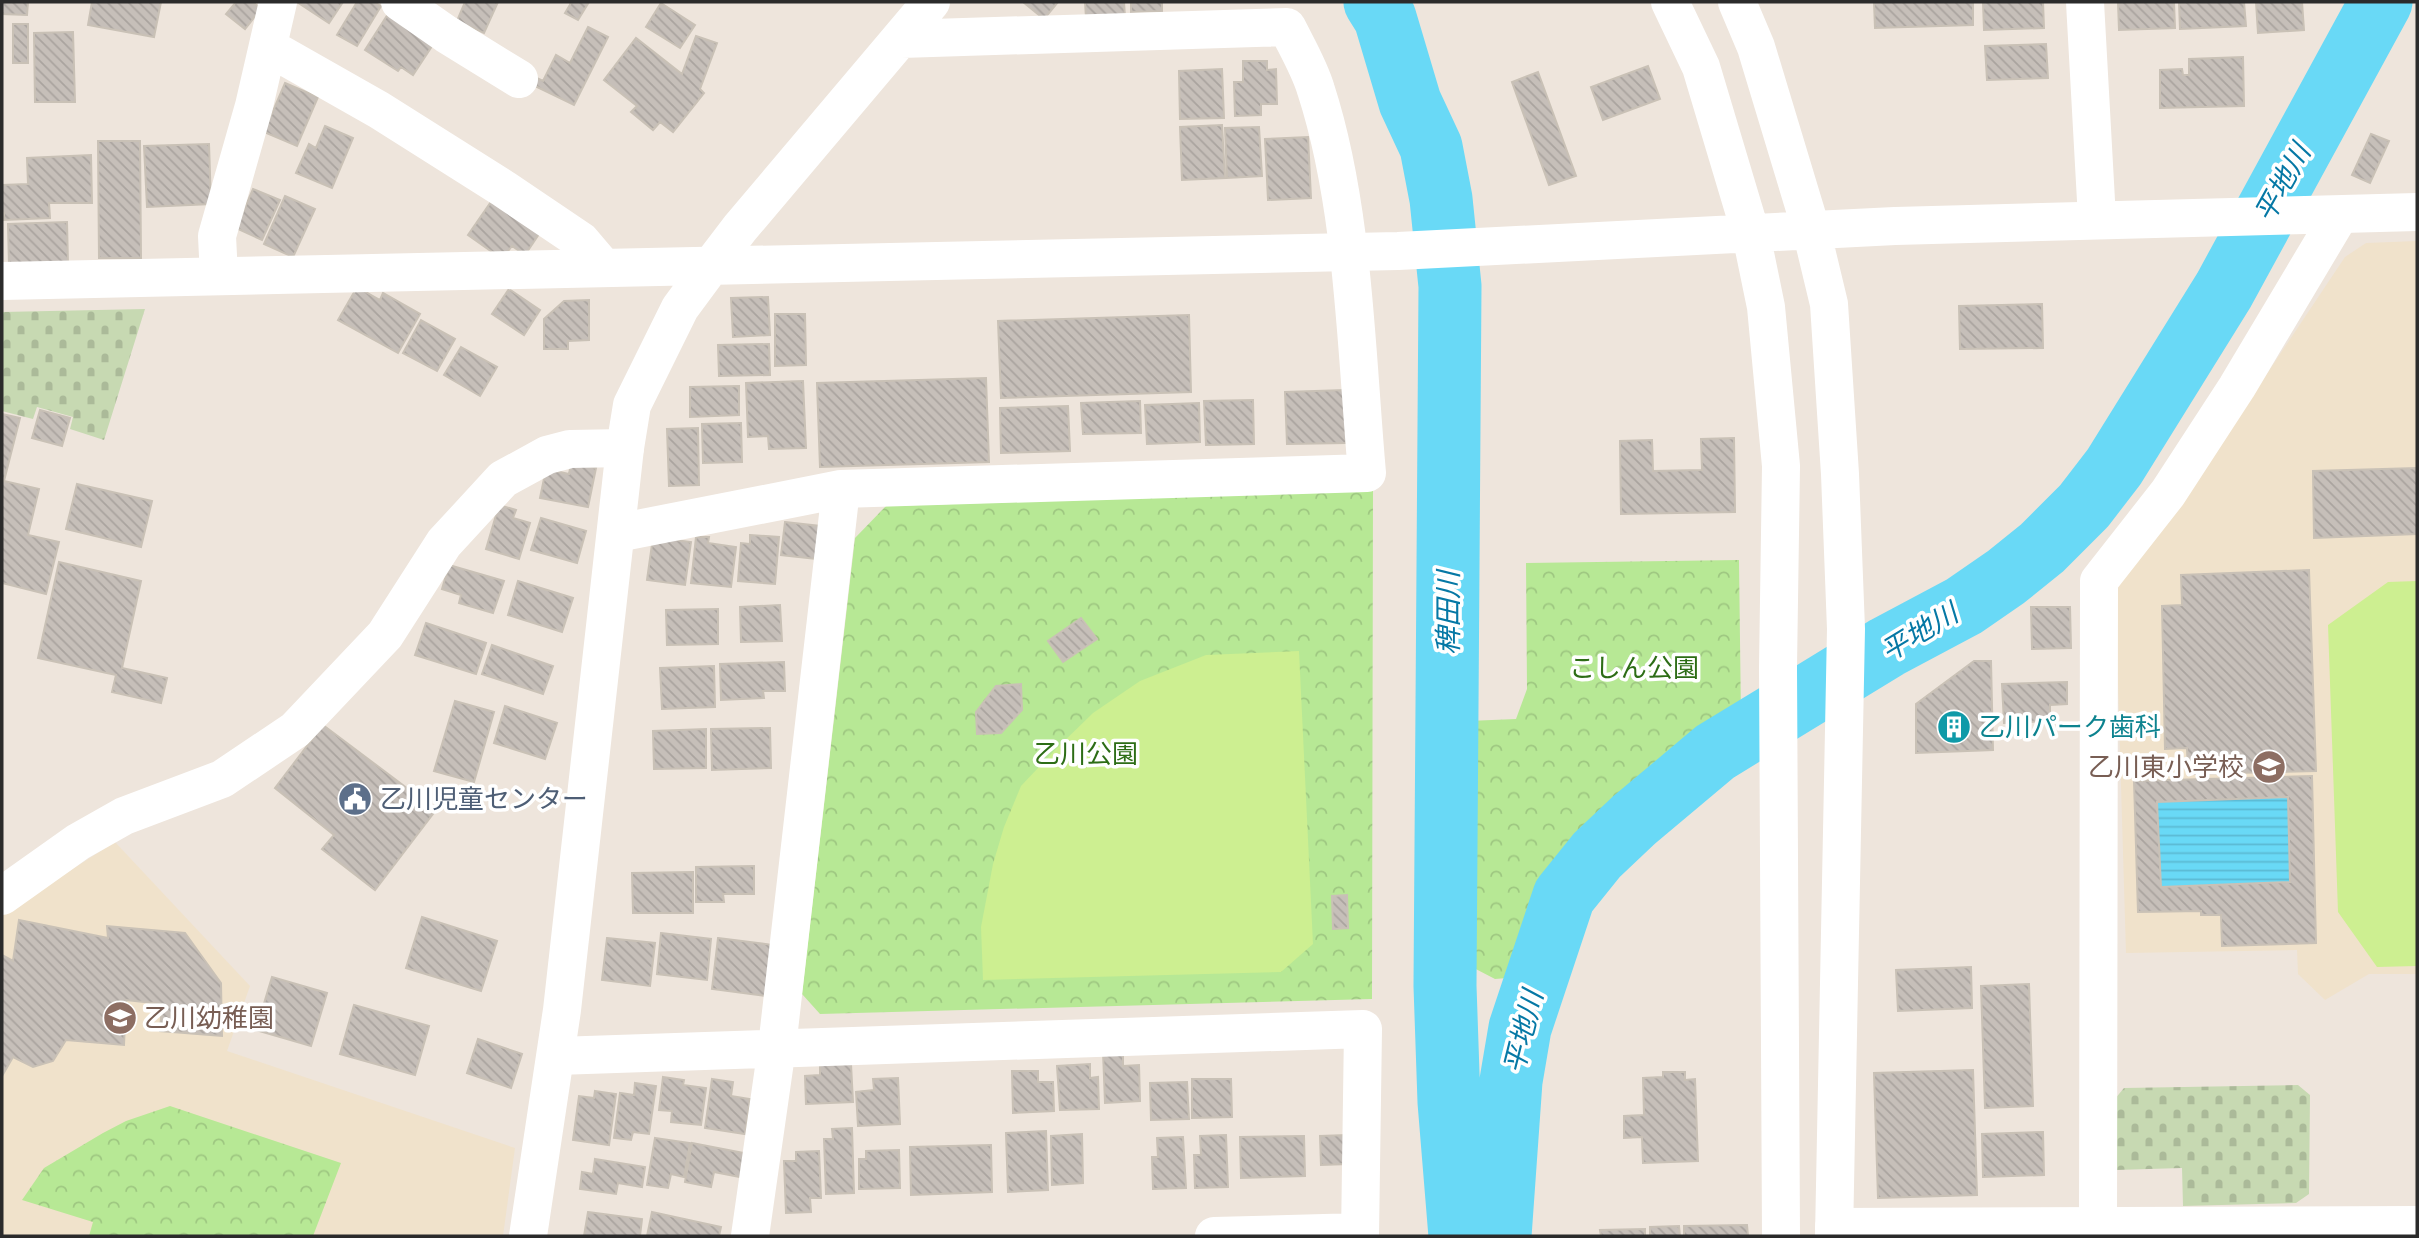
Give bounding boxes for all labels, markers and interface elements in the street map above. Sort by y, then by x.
water label: 平地川 [2246,135,2319,228]
water label: 稗田川 [1430,568,1465,655]
water label: 平地川 [1874,593,1966,668]
park label: こしん公園 [1569,651,1699,684]
building icon: 乙川パーク歯科 [1935,708,1973,746]
place label: 乙川パーク歯科 [1979,710,2161,743]
park label: 乙川公園 [1034,737,1138,770]
school or university icon: 乙川東小学校 [2250,748,2288,786]
place label: 乙川東小学校 [2088,750,2244,783]
public building icon: 乙川児童センター [336,780,374,818]
place label: 乙川児童センター [380,782,588,815]
water label: 平地川 [1495,984,1550,1077]
school or university icon: 乙川幼稚園 [101,999,139,1037]
place label: 乙川幼稚園 [144,1001,274,1034]

